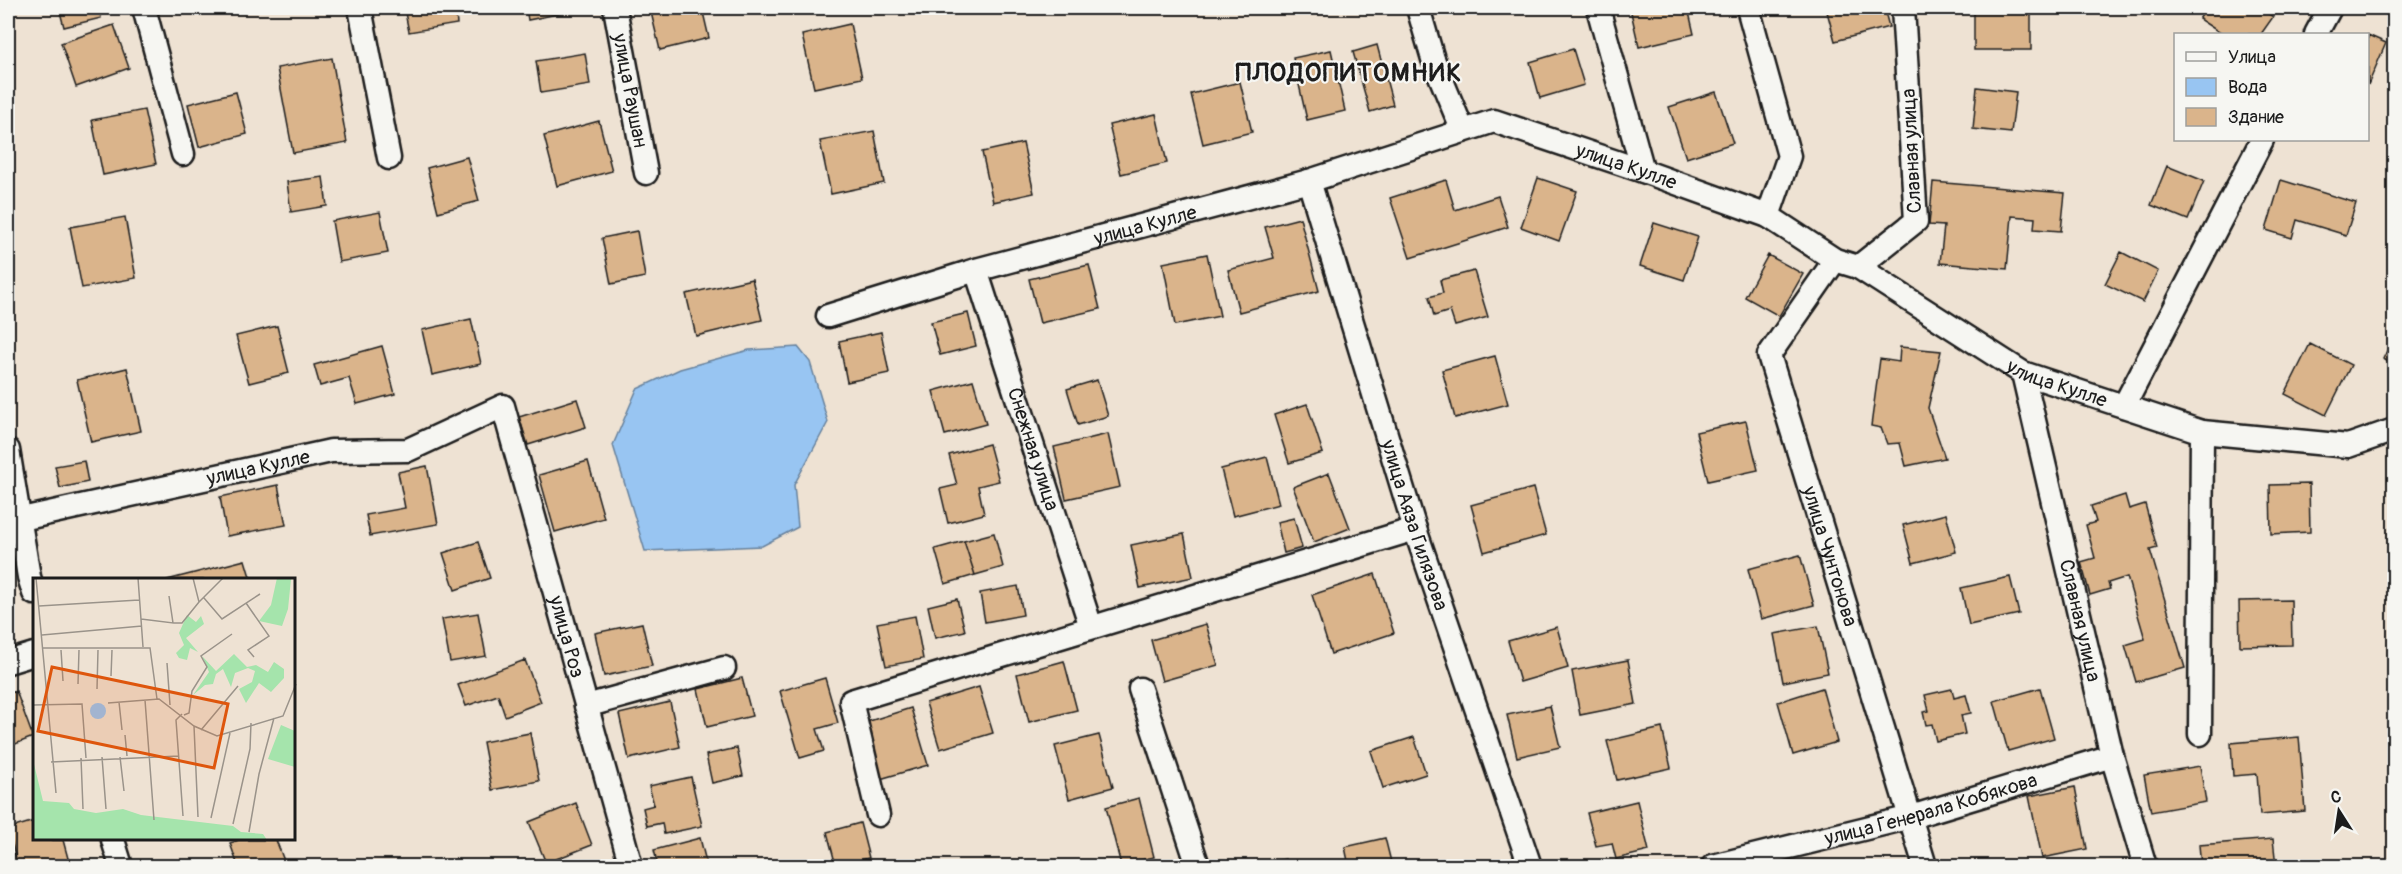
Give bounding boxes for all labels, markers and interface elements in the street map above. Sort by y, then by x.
street label: улица Раушан [607,31,653,150]
legend [2174,33,2369,141]
text: Улица [2228,46,2276,69]
district label: ПЛОДОПИТОМНИК [1235,57,1463,89]
text: Вода [2228,76,2267,99]
street label: Славная улица [1896,88,1927,214]
text: Здание [2228,106,2284,129]
street label: улица Кулле [1572,137,1680,195]
street label: улица Кулле [1090,200,1199,251]
street label: улица Кулле [2001,353,2111,413]
street label: Снежная улица [1002,384,1065,514]
street label: улица Аяза Гилязова [1375,436,1454,614]
street label: улица Кулле [203,444,312,491]
street label: улица Чунтонова [1796,482,1863,629]
street label: Славная улица [2054,557,2106,684]
inset map [33,578,296,841]
street label: улица Роз [543,592,590,681]
street label: улица Генерала Кобякова [1821,767,2040,851]
north arrow [2309,781,2369,841]
text: С [2329,786,2343,808]

